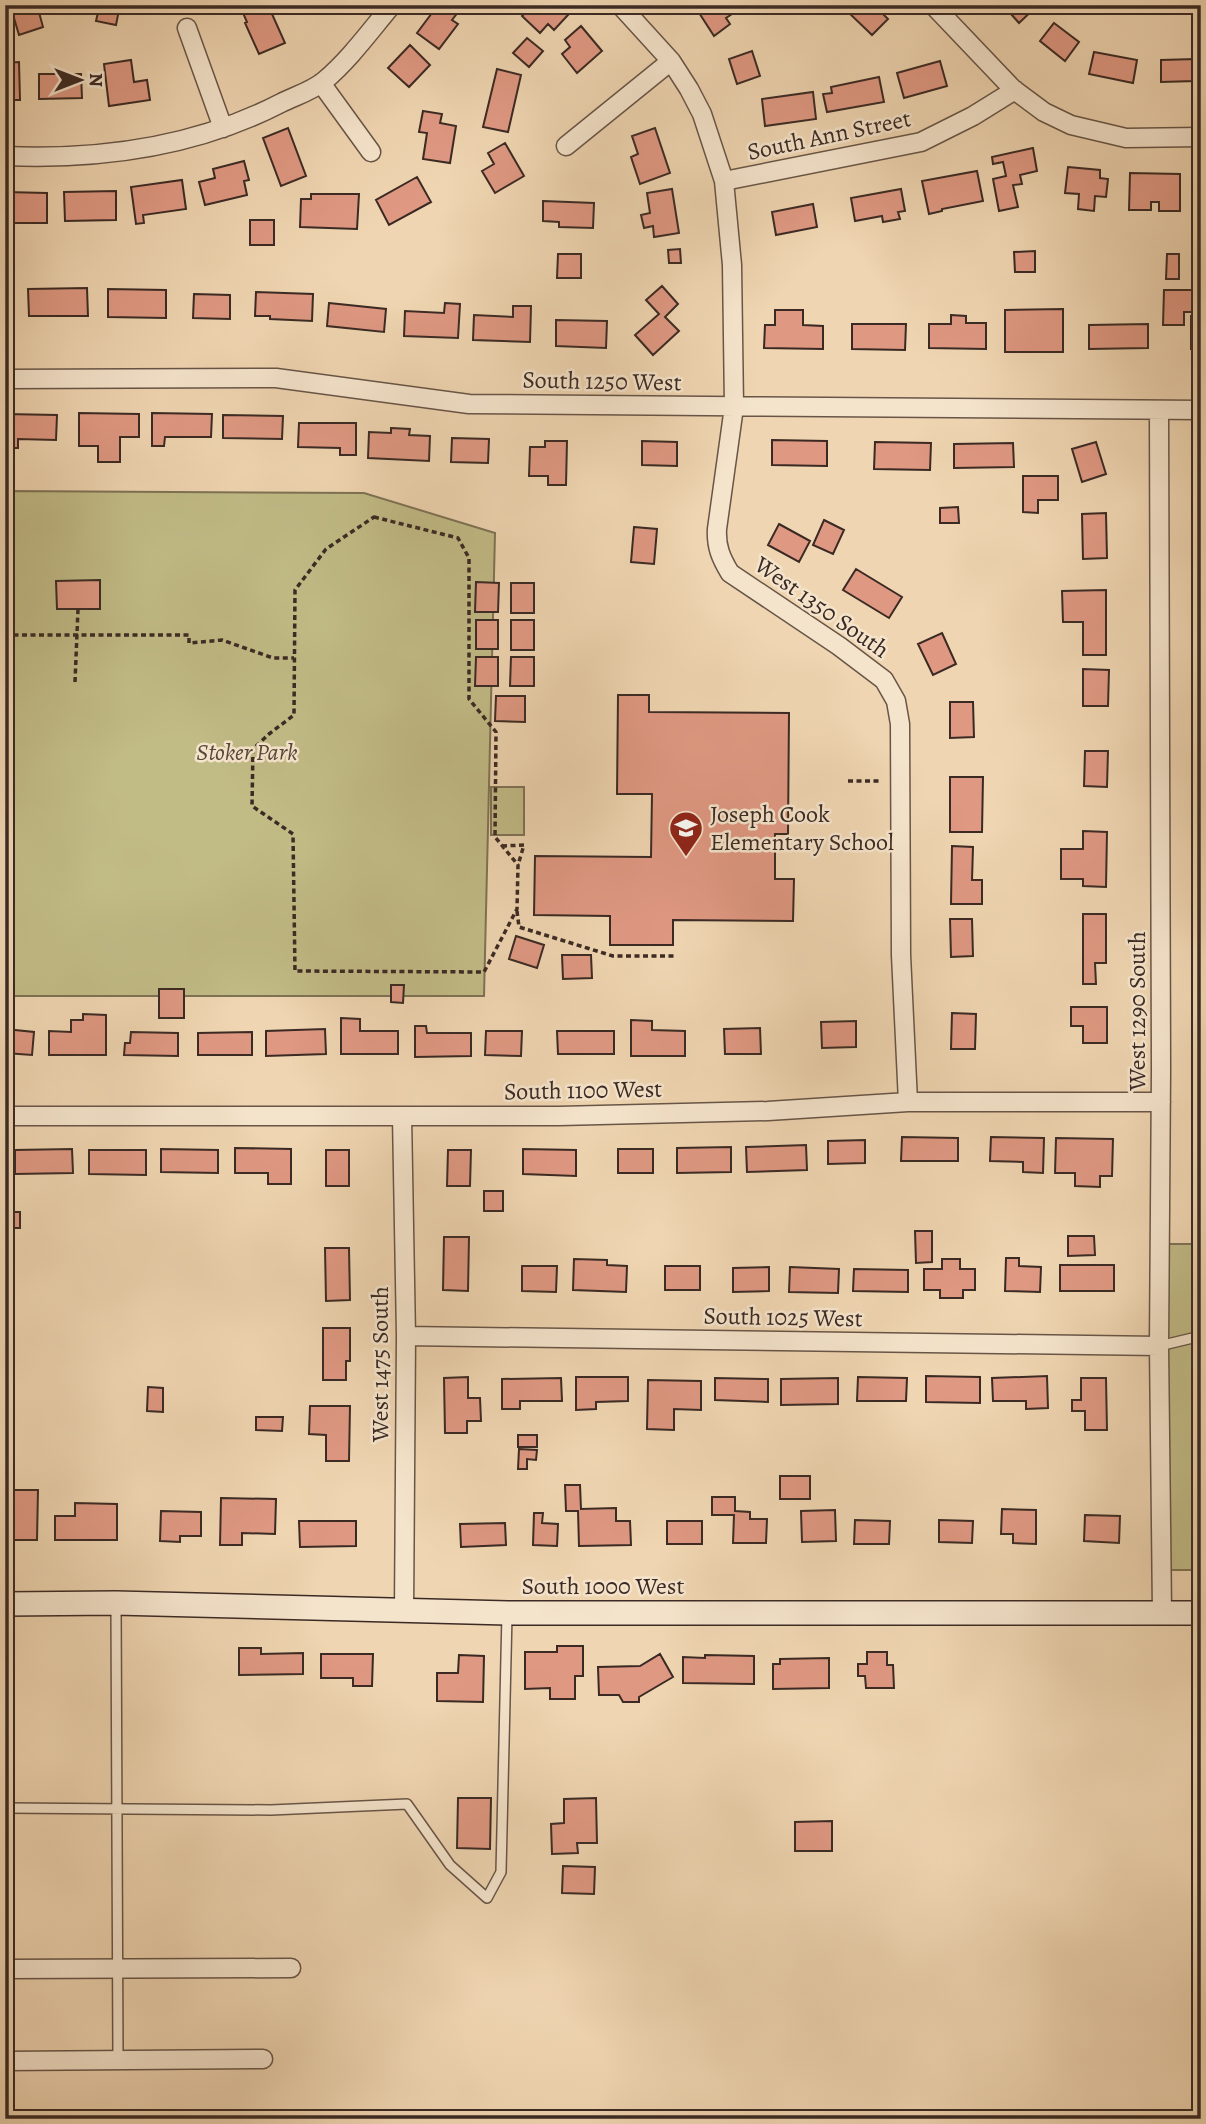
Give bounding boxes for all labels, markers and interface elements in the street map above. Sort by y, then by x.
north arrow [46,46,116,116]
text: N [83,73,109,87]
street label: South Ann Street [744,102,914,168]
street label: South 1250 West [522,364,682,398]
street label: West 1350 South [747,548,896,665]
park label: Stoker Park [196,736,298,768]
place label: Joseph Cook Elementary School [710,798,894,858]
school or university icon: Joseph Cook Elementary School [667,809,705,858]
street label: West 1290 South [1121,931,1153,1092]
street label: South 1100 West [504,1073,662,1107]
street label: West 1475 South [364,1286,396,1443]
street label: South 1025 West [703,1300,863,1334]
street label: South 1000 West [522,1570,685,1602]

